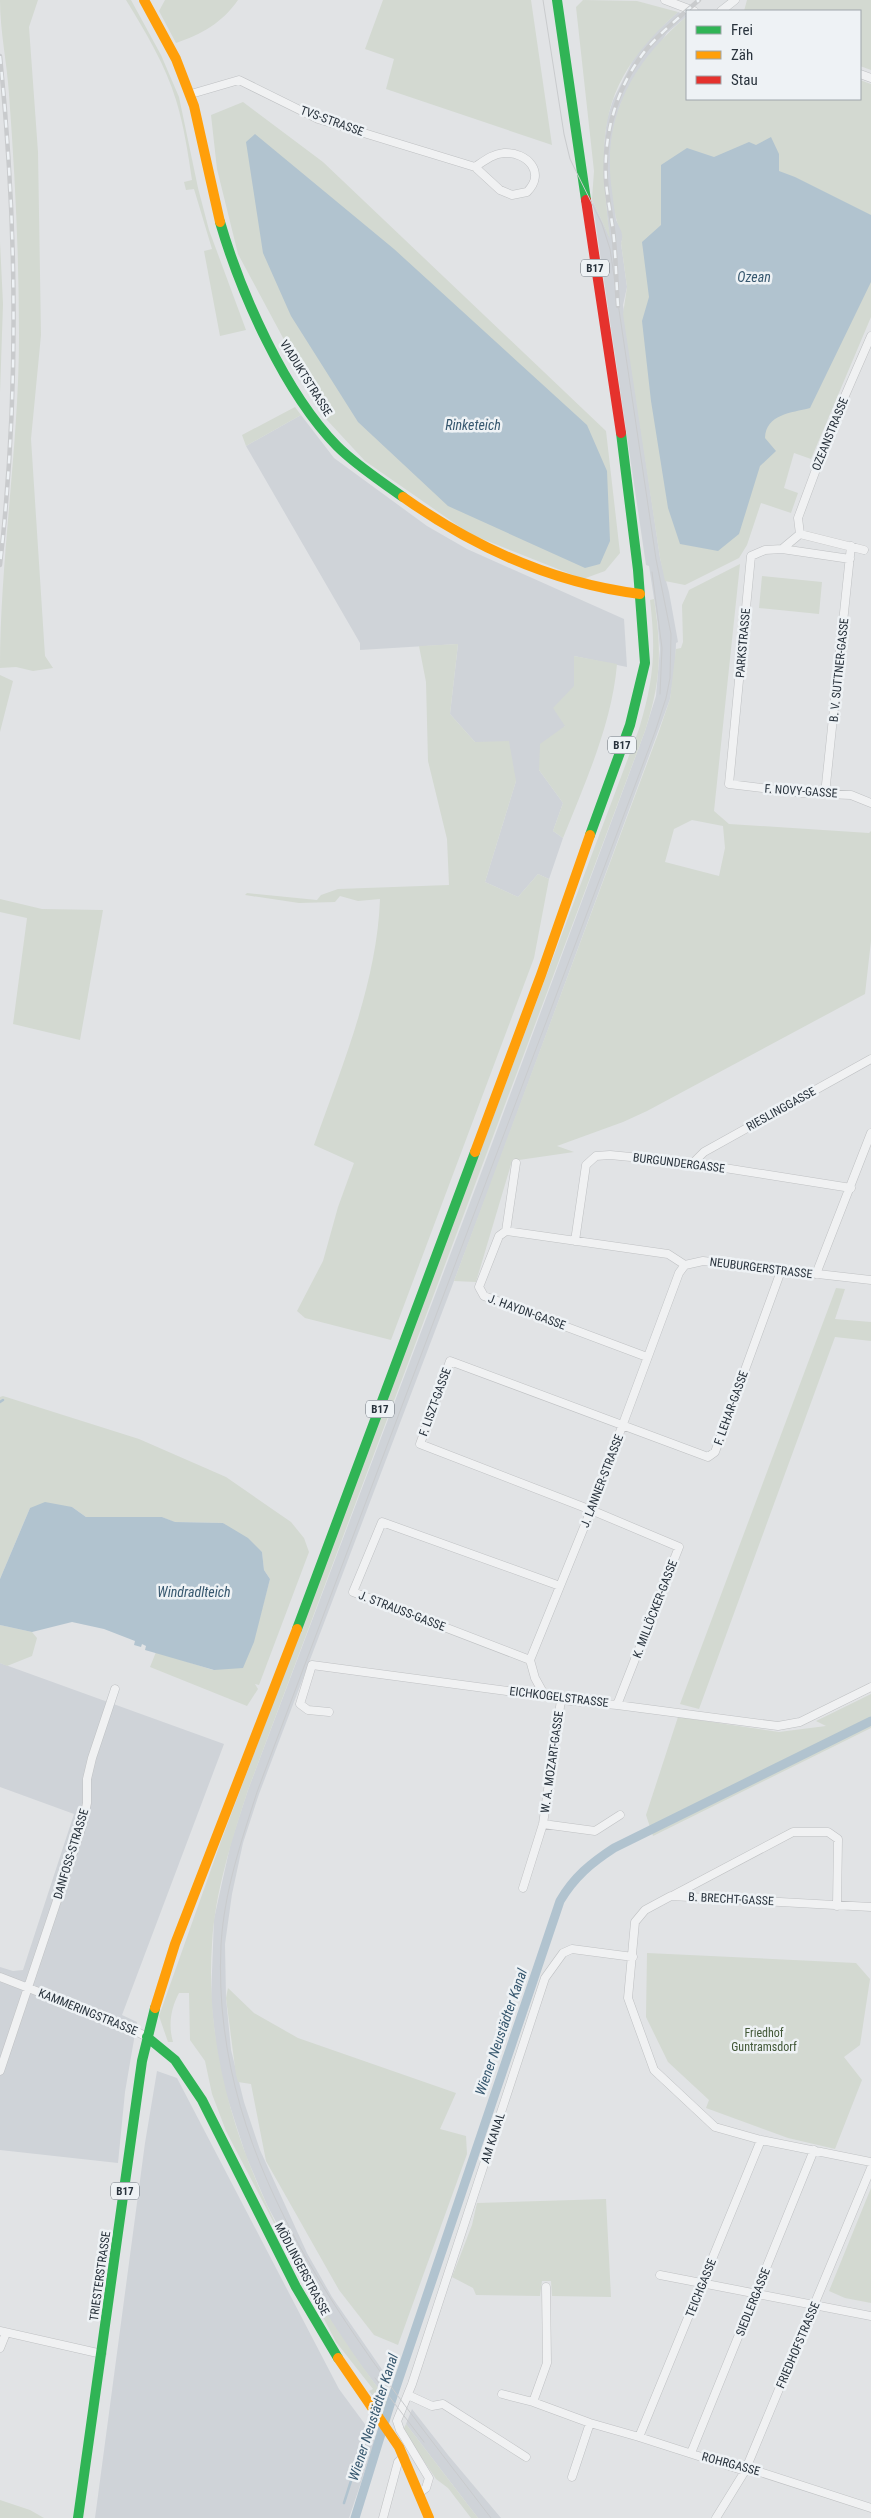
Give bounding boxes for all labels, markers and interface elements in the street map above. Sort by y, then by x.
legend [686,10,861,100]
text: Frei [731,21,753,39]
text: Zäh [731,46,753,64]
text: Stau [731,71,758,89]
street label: TVS-STRASSE [298,103,366,139]
road number: B17 [581,260,609,276]
water label: Ozean [737,269,771,285]
street label: VIADUKTSTRASSE [277,337,335,419]
street label: OZEANSTRASSE [809,395,851,473]
water label: Rinketeich [445,417,501,433]
street label: PARKSTRASSE [733,608,753,678]
street label: B. V. SUTTNER-GASSE [827,617,851,723]
road number: B17 [608,736,636,754]
street label: F. NOVY-GASSE [764,781,838,801]
street label: RIESLINGGASSE [744,1084,818,1134]
street label: BURGUNDERGASSE [632,1150,726,1176]
street label: NEUBURGERSTRASSE [709,1255,813,1281]
street label: J. HAYDN-GASSE [486,1291,568,1333]
street label: F. LISZT-GASSE [416,1366,454,1438]
street label: F. LEHAR-GASSE [711,1369,751,1447]
road number: B17 [366,1400,394,1418]
street label: J. LANNER-STRASSE [578,1432,626,1530]
street label: K. MILLÖCKER-GASSE [629,1558,680,1660]
water label: Windradlteich [157,1584,231,1600]
street label: J. STRAUSS-GASSE [357,1588,447,1634]
street label: EICHKOGELSTRASSE [509,1684,609,1710]
street label: W. A. MOZART-GASSE [538,1710,566,1814]
street label: DANFOSS-STRASSE [51,1807,91,1901]
street label: B. BRECHT-GASSE [688,1890,774,1908]
water label: Wiener Neustädter Kanal [472,1966,530,2097]
street label: KAMMERINGSTRASSE [36,1986,140,2038]
park label: Friedhof Guntramsdorf [731,2026,797,2054]
street label: AM KANAL [478,2111,508,2165]
road number: B17 [111,2182,139,2200]
street label: MÖDLINGERSTRASSE [272,2220,333,2318]
street label: TRIESTERSTRASSE [87,2230,113,2322]
street label: TEICHGASSE [683,2257,719,2319]
street label: SIEDLERGASSE [733,2266,773,2338]
street label: FRIEDHOFSTRASSE [773,2300,823,2390]
water label: Wiener Neustädter Kanal [345,2351,401,2483]
street label: ROHRGASSE [700,2449,762,2479]

